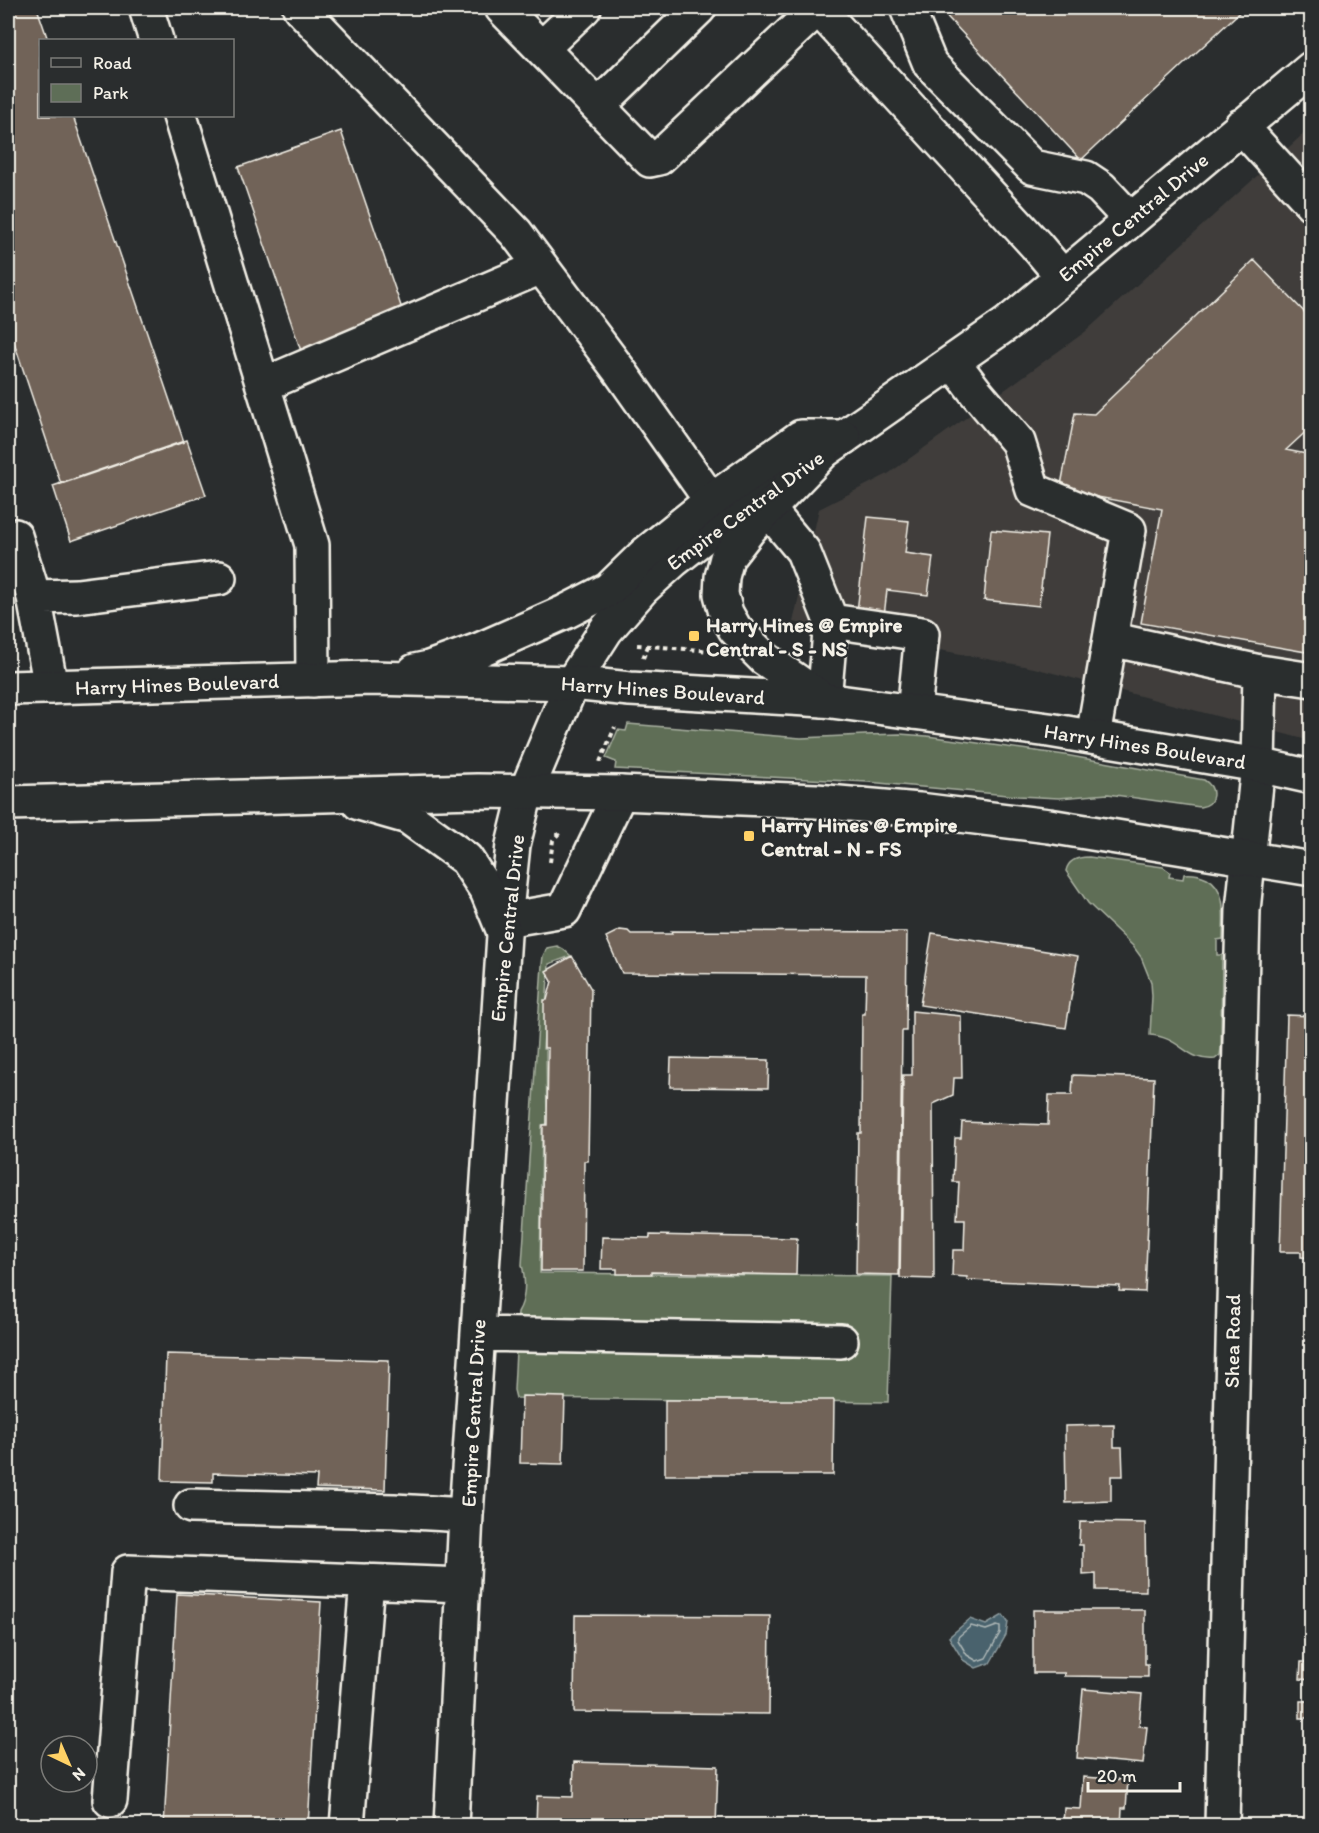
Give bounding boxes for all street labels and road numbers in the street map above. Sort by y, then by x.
street label: Empire Central Drive [1053,147,1213,287]
street label: Empire Central Drive [661,445,829,575]
street label: Harry Hines Boulevard [74,668,280,700]
street label: Harry Hines Boulevard [560,670,766,710]
street label: Harry Hines Boulevard [1042,718,1248,774]
street label: Empire Central Drive [485,833,529,1023]
street label: Shea Road [1219,1293,1245,1388]
street label: Empire Central Drive [456,1318,490,1508]

